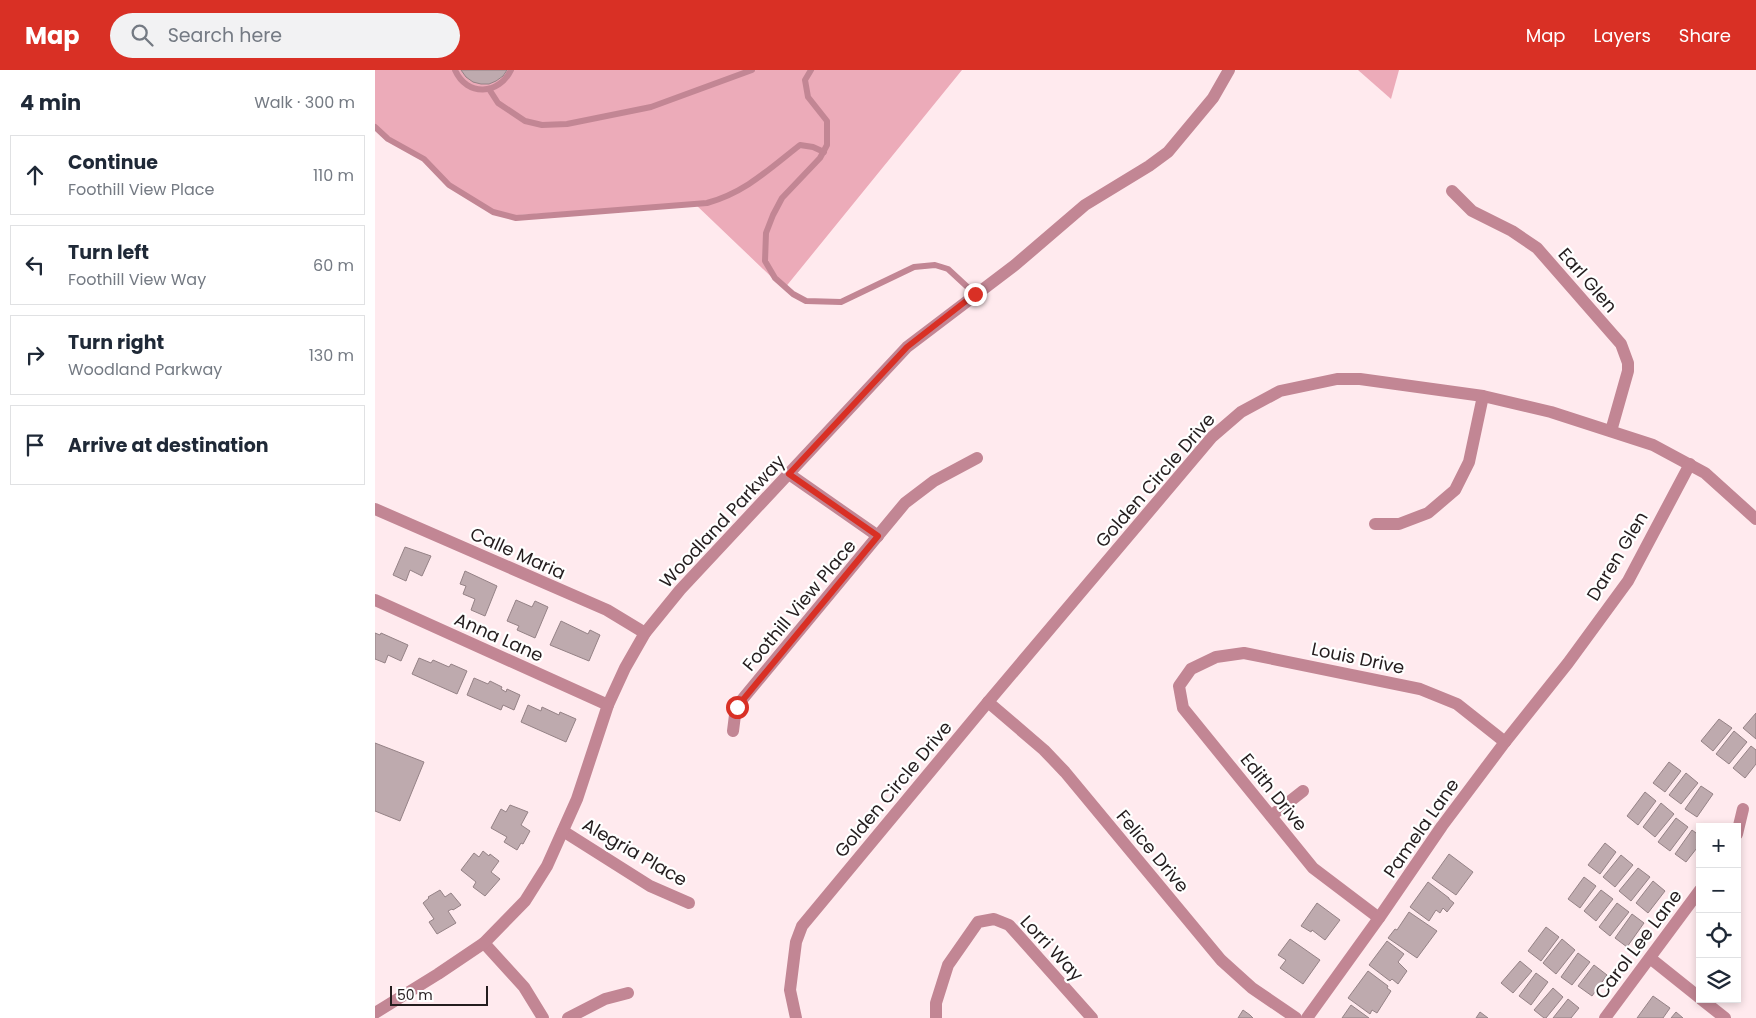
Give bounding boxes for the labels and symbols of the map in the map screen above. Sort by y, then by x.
street label: Earl Glen [1553,242,1623,318]
route end [964,283,987,306]
street label: Golden Circle Drive [1089,407,1221,553]
street label: Woodland Parkway [654,449,790,593]
street label: Daren Glen [1580,507,1654,605]
street label: Calle Maria [466,521,570,585]
street label: Foothill View Place [736,534,862,676]
street label: Anna Lane [451,606,547,668]
street label: Louis Drive [1309,636,1407,680]
route start [726,696,749,719]
street label: Golden Circle Drive [828,715,958,863]
street label: Edith Drive [1235,748,1313,836]
street label: Pamela Lane [1377,773,1465,883]
street label: Felice Drive [1111,804,1195,898]
street label: Alegria Place [578,812,692,892]
street label: Carol Lee Lane [1589,884,1687,1004]
street label: Lorri Way [1015,910,1089,986]
scale bar [390,983,487,1006]

